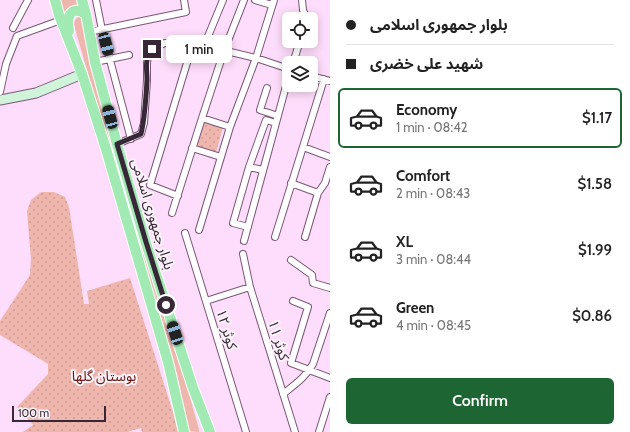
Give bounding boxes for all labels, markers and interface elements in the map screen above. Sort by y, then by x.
map controls [282,12,318,92]
button: locate [282,12,318,48]
text: بلوار جمهوری اسلامی [370,16,508,34]
car [97,31,115,57]
callout: 1 min [166,35,232,63]
route end [143,40,161,58]
text: 1 min [184,41,214,57]
text: شهید علی خضری [370,55,483,73]
button: layers [282,56,318,92]
icon: car [348,100,384,136]
text: Economy [396,101,457,119]
car [101,104,119,130]
text: $1.17 [582,109,612,127]
text: 1 min · 08:42 [396,119,468,135]
street label: بلوار جمهوری اسلامی [128,156,179,272]
icon: car [348,166,384,202]
text: Comfort [396,167,450,185]
text: $1.58 [578,175,612,193]
text: 2 min · 08:43 [396,185,470,201]
icon: car [348,232,384,268]
text: XL [396,233,413,251]
text: $1.99 [578,241,612,259]
text: 3 min · 08:44 [396,251,471,267]
route start [157,296,175,314]
icon: car [348,298,384,334]
text: Green [396,299,434,317]
street label: کوثر ۱۲ [212,307,242,352]
text: $0.86 [572,307,612,325]
text: 4 min · 08:45 [396,317,471,333]
street label: کوثر ۱۱ [264,318,294,363]
car [166,320,184,346]
park label: بوستان گلها [72,367,136,385]
button: Confirm [346,378,614,424]
scale bar [12,404,106,423]
text: 100 m [18,406,49,420]

